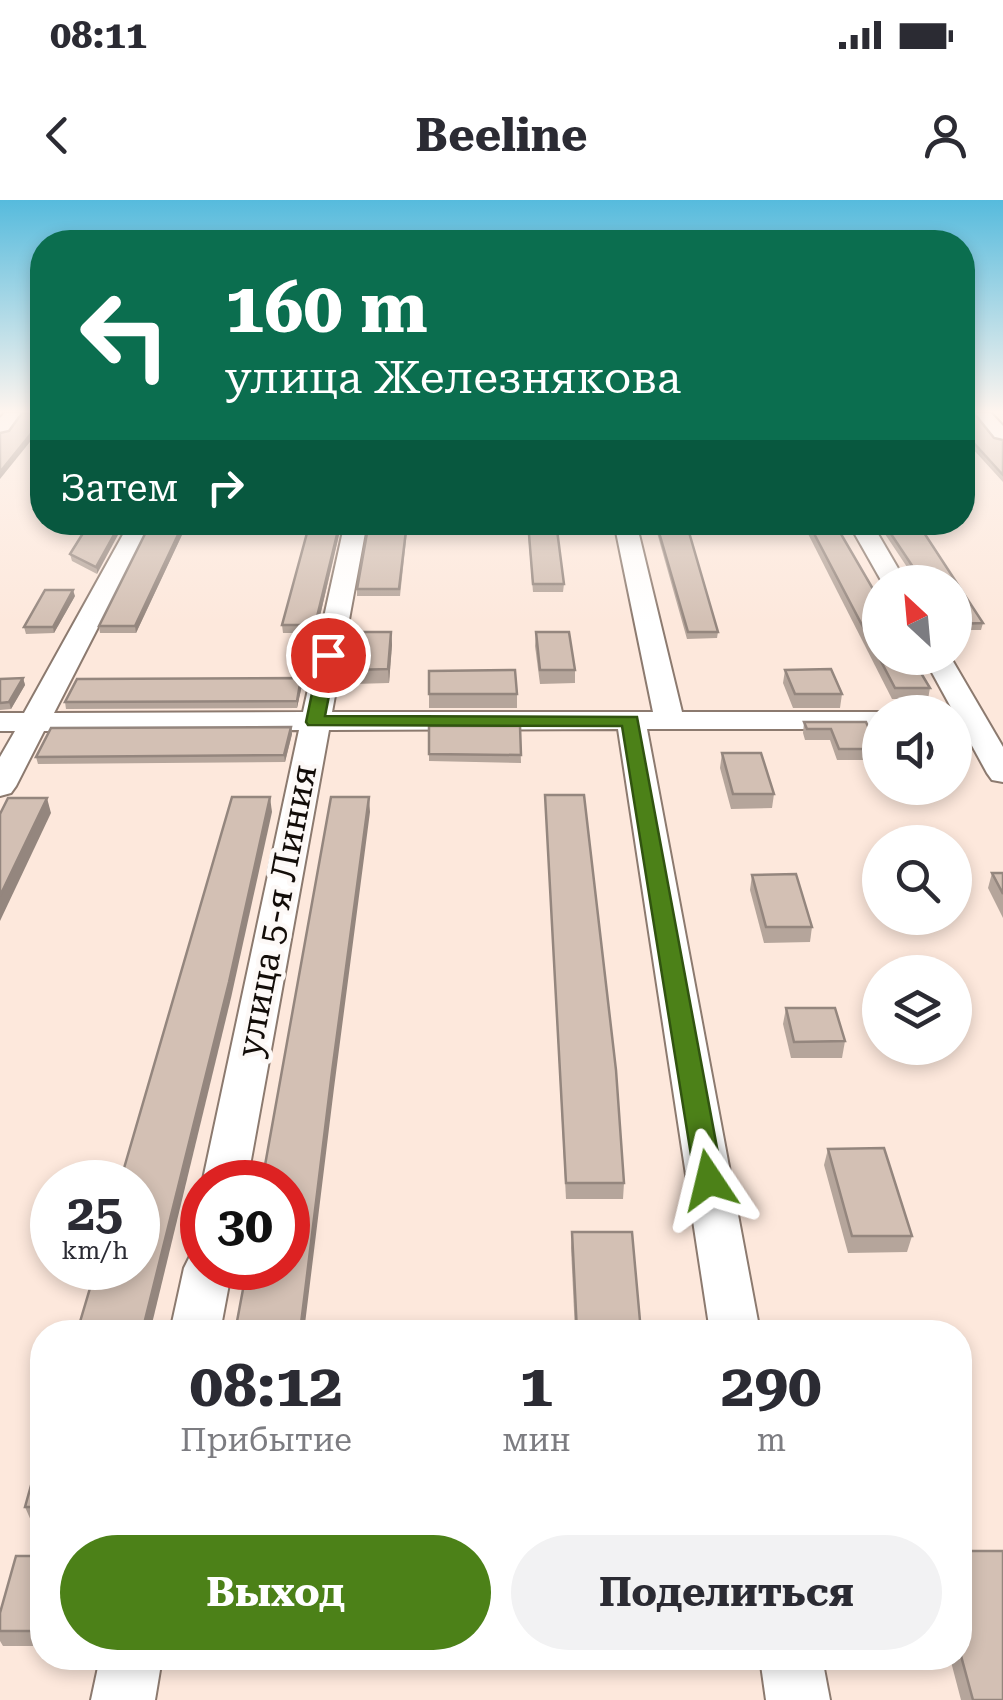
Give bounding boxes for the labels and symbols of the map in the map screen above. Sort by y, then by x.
north arrow [862,565,972,675]
pin [286,613,371,698]
street label: улица 5-я Линия [229,761,325,1061]
position arrow [657,1128,761,1232]
speed limit sign: 30 [180,1160,310,1290]

